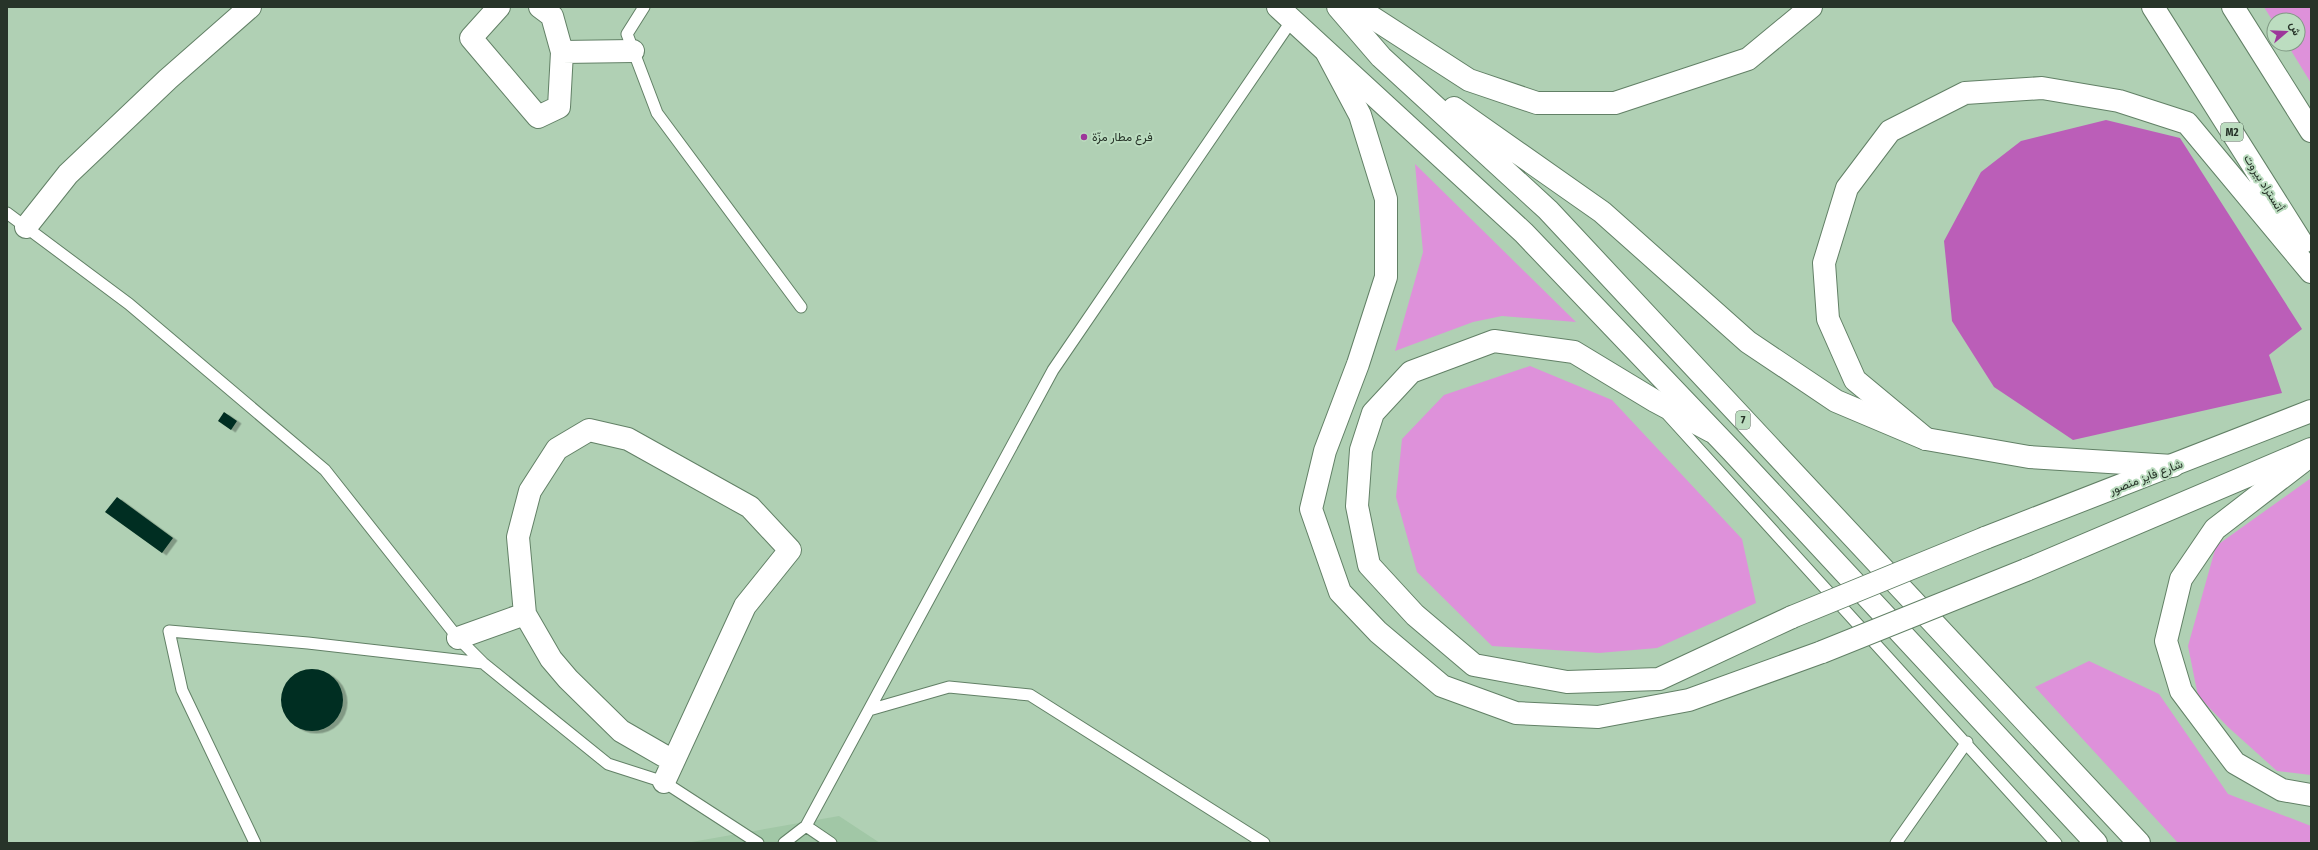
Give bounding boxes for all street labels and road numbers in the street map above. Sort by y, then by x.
road number: M2 [2221,123,2243,141]
street label: أتستراد بيروت [2240,152,2287,215]
road number: 7 [1736,411,1750,429]
street label: شارع فايز منصور [2106,457,2185,500]

